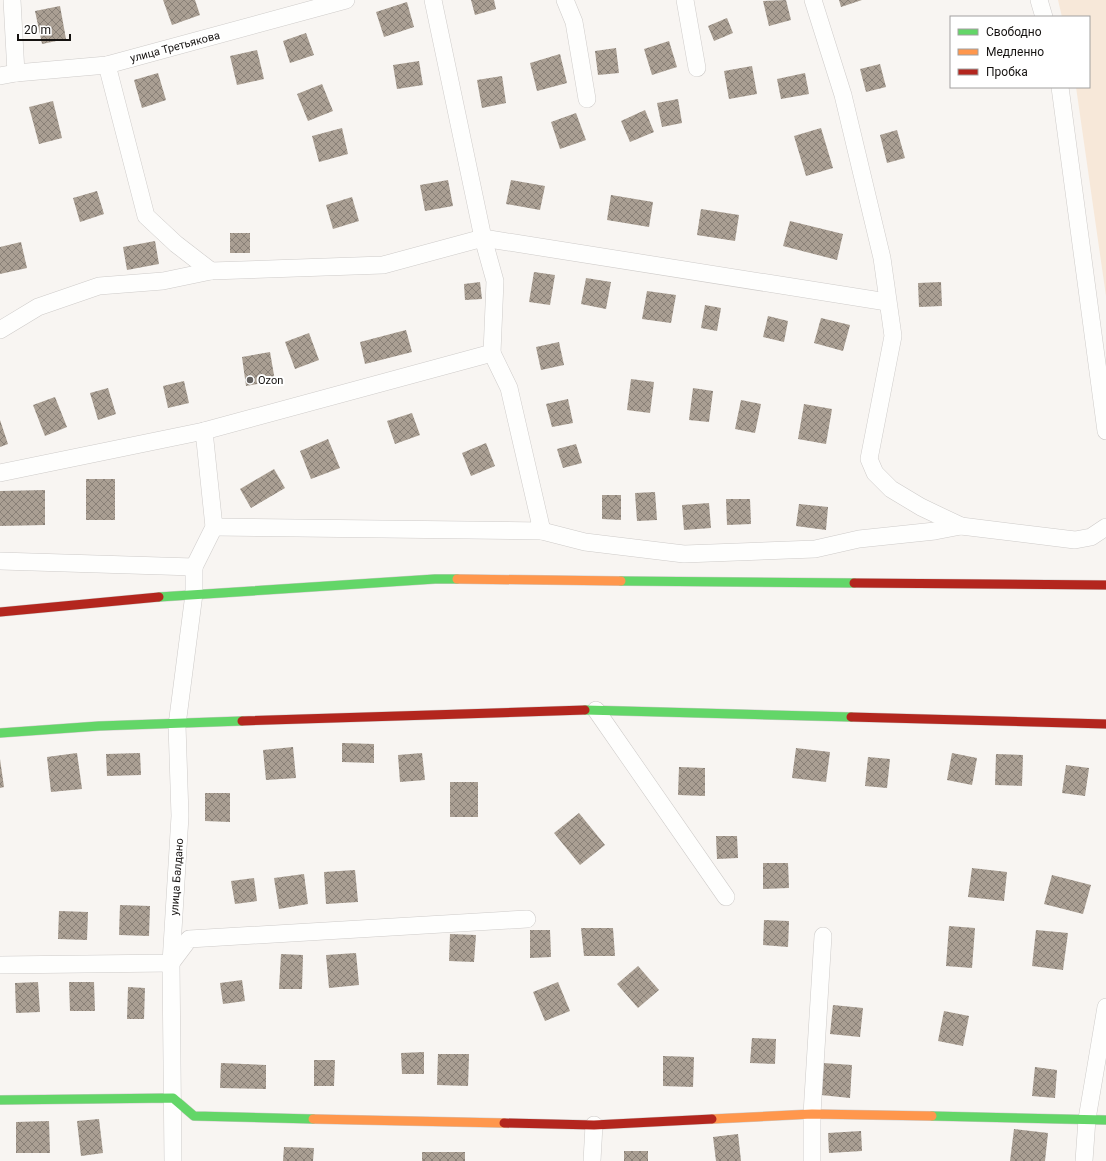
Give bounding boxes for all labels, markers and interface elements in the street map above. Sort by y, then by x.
scale bar [18,16,70,42]
legend [950,16,1090,88]
text: 20 m [24,23,51,37]
text: Свободно [986,25,1042,39]
street label: улица Третьякова [129,29,221,65]
text: Медленно [986,45,1044,59]
text: Пробка [986,65,1028,79]
place label: Ozon [258,374,283,387]
marker: Ozon [245,375,255,385]
street label: улица Балдано [168,838,186,916]

